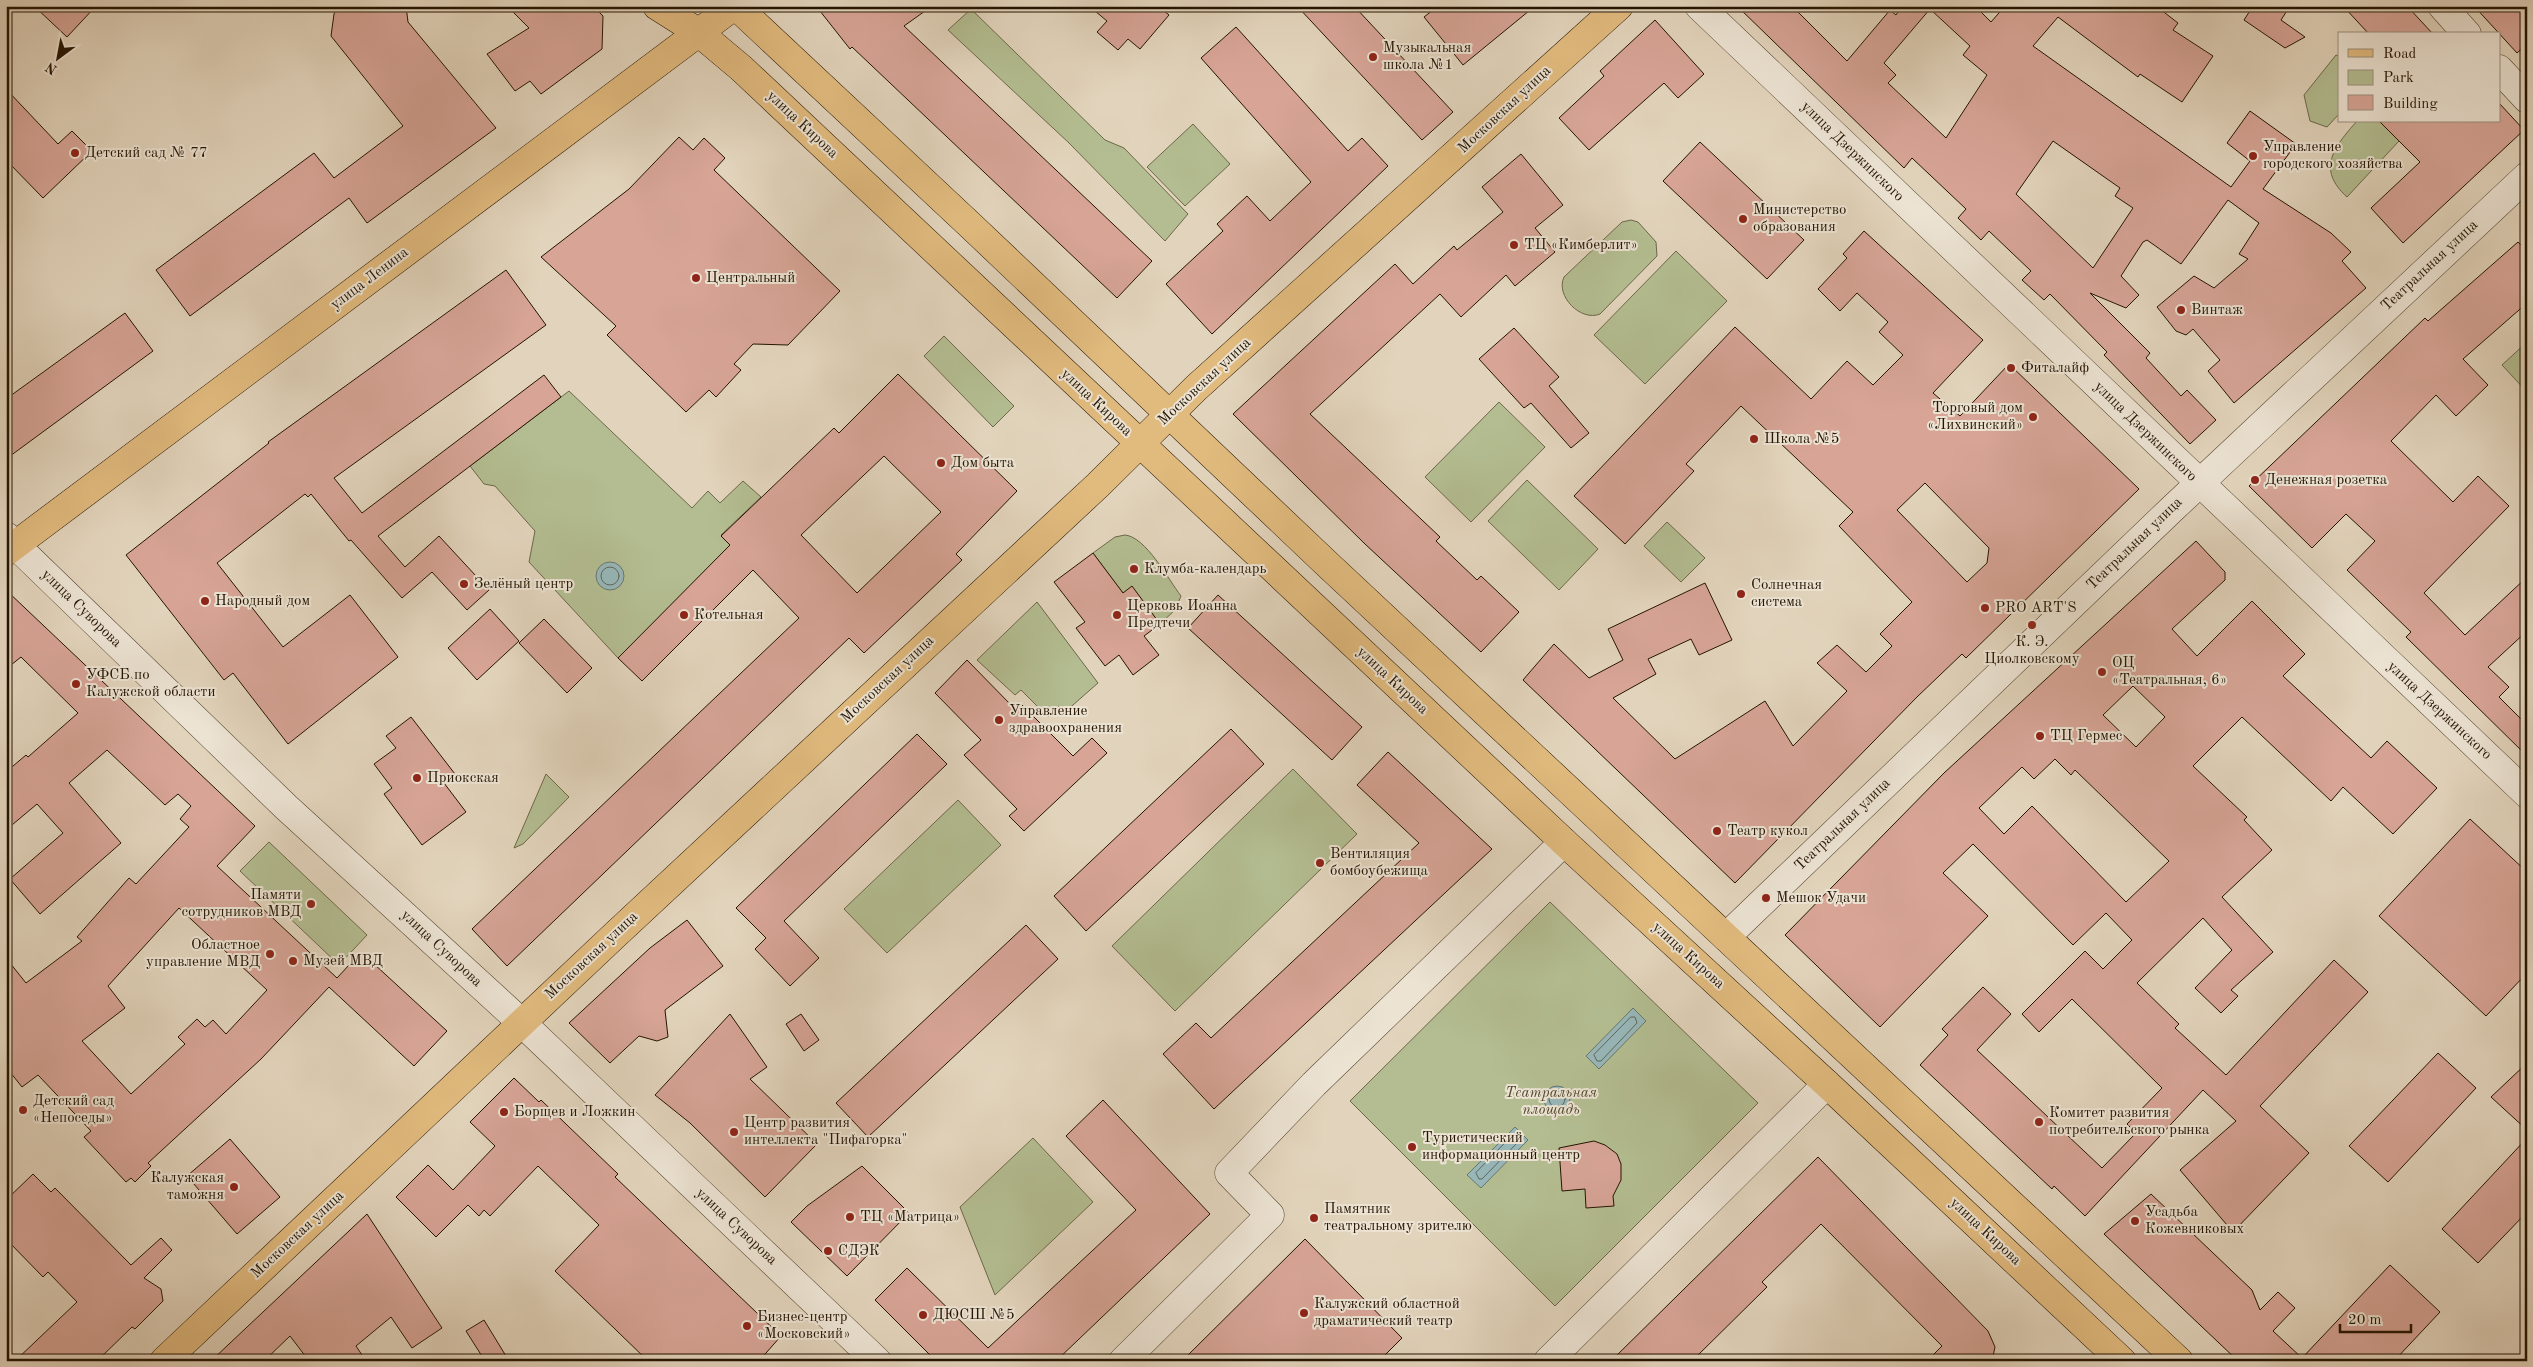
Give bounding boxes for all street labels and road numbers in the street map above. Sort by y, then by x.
street label: Московская улица [1456,63,1555,157]
street label: улица Кирова [763,88,841,162]
street label: улица Дзержинского [1798,99,1906,205]
street label: Театральная улица [2379,217,2482,314]
street label: улица Ленина [328,245,412,313]
street label: Московская улица [1156,335,1255,429]
street label: улица Кирова [1057,366,1135,440]
street label: улица Дзержинского [2091,379,2199,485]
street label: Театральная улица [2084,494,2186,593]
street label: улица Суворова [38,567,124,651]
street label: Московская улица [839,633,938,727]
street label: улица Кирова [1353,644,1431,718]
street label: улица Дзержинского [2384,659,2494,763]
street label: Театральная улица [1792,775,1894,874]
street label: улица Суворова [397,908,485,991]
street label: Московская улица [543,909,642,1003]
street label: улица Кирова [1649,920,1727,993]
street label: улица Суворова [692,1186,780,1269]
street label: Московская улица [249,1188,348,1282]
street label: улица Кирова [1946,1195,2024,1269]

